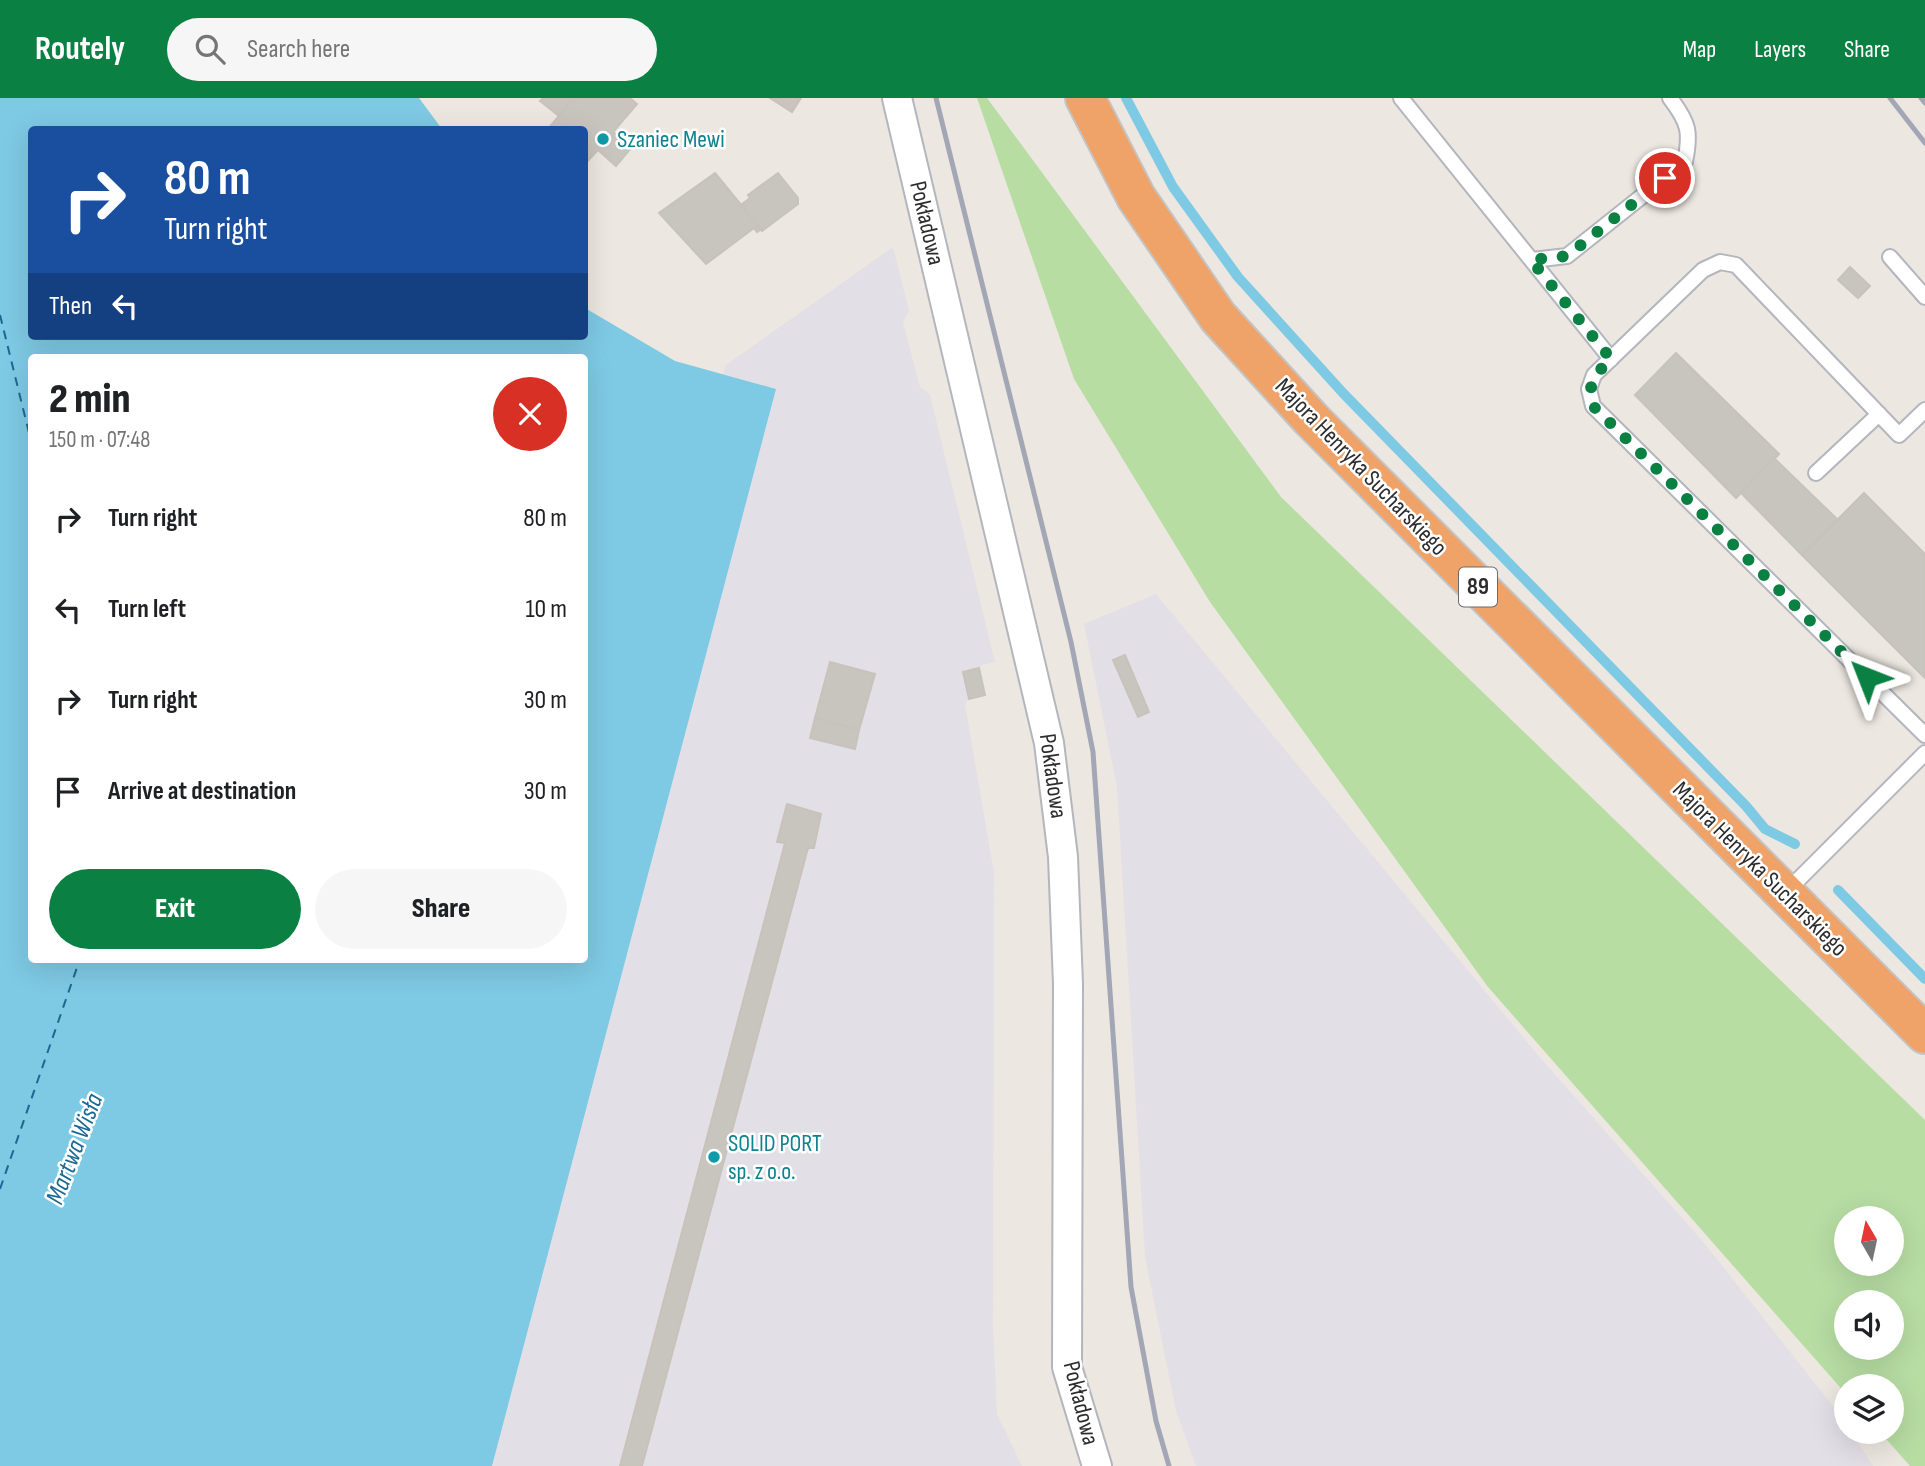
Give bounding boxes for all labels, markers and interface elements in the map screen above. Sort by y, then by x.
search box [167,18,657,81]
text: Routely [35,29,125,69]
icon: search [191,30,229,68]
text: Search here [247,34,350,65]
text: Map [1683,35,1716,64]
text: Layers [1754,35,1806,64]
text: Share [1844,35,1890,64]
place label: Szaniec Mewi [617,125,725,154]
marker: Szaniec Mewi [595,131,611,147]
pin [1635,148,1695,208]
text: 80 m [164,150,251,209]
icon: right [49,154,140,245]
icon: arrive [1646,159,1684,197]
street label: Pokładowa [903,178,951,268]
text: Turn right [164,210,268,249]
icon: left [106,287,144,325]
text: Then [49,291,92,322]
street label: Majora Henryka Sucharskiego [1269,372,1453,562]
text: 2 min [49,374,130,425]
button: close [493,377,567,451]
text: 150 m · 07:48 [49,426,150,454]
icon: right [49,500,87,538]
text: Turn right [108,503,197,534]
text: 80 m [523,503,567,534]
road number: 89 [1459,568,1497,607]
icon: left [49,591,87,629]
text: Turn left [108,594,186,625]
text: 10 m [525,594,567,625]
position arrow [1830,640,1904,714]
icon: right [49,682,87,720]
text: Turn right [108,685,197,716]
text: 30 m [524,685,567,716]
street label: Pokładowa [1033,732,1073,820]
icon: arrive [49,773,87,811]
text: Arrive at destination [108,776,296,807]
text: 30 m [524,776,567,807]
street label: Majora Henryka Sucharskiego [1667,776,1853,962]
button: Exit [49,869,301,949]
button: Share [315,869,567,949]
water label: Martwa Wisła [40,1089,110,1209]
place label: SOLID PORT sp. z o.o. [728,1129,822,1186]
marker: SOLID PORT sp. z o.o. [706,1149,722,1165]
north arrow [1834,1206,1904,1276]
map controls [1834,1206,1904,1444]
button: sound [1834,1290,1904,1360]
street label: Pokładowa [1057,1358,1105,1448]
button: layers [1834,1374,1904,1444]

